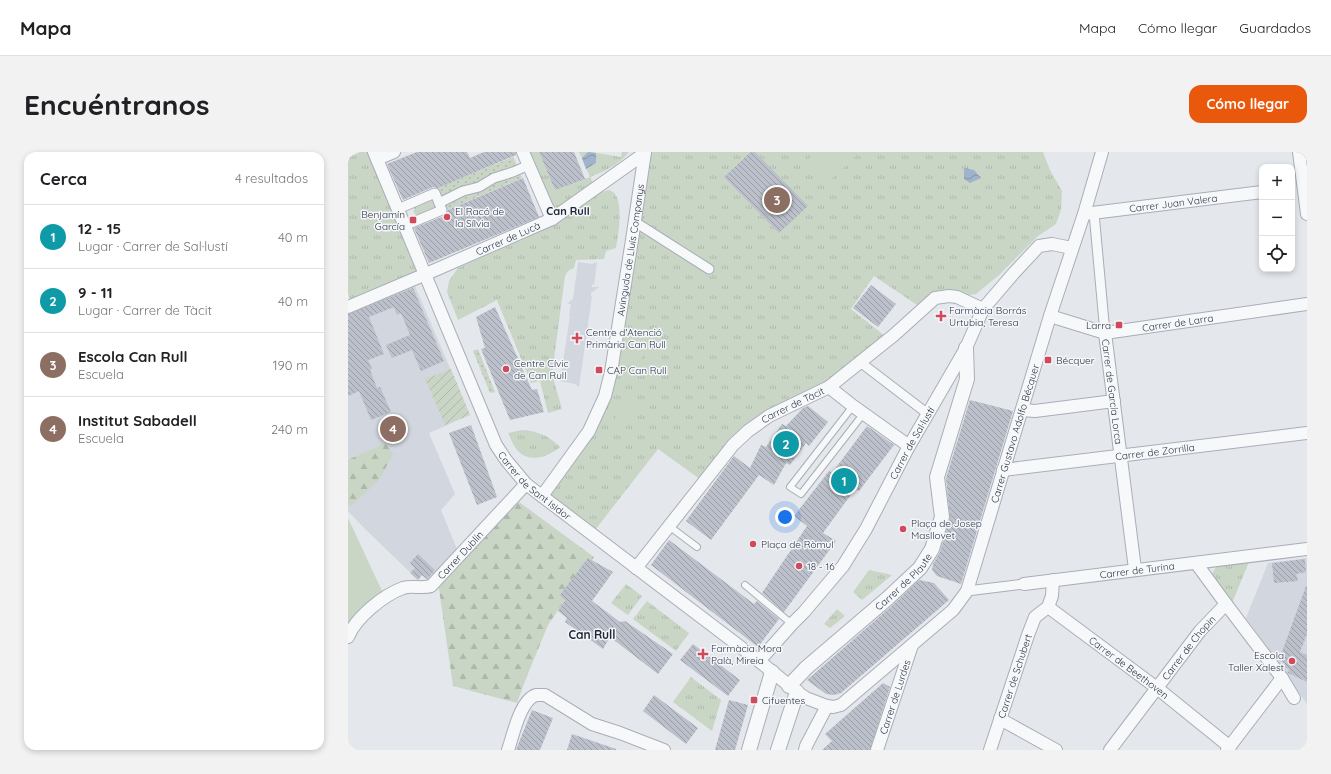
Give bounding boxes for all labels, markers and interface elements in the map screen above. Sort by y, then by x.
text: Mapa [20,16,71,40]
text: Mapa [1079,19,1116,37]
text: Cómo llegar [1138,19,1217,37]
text: Guardados [1239,19,1311,37]
button: Cómo llegar [1189,85,1307,123]
text: Encuéntranos [24,87,209,122]
map controls [1259,164,1295,272]
button: + [1259,164,1295,200]
text: Cerca [40,168,87,189]
text: 4 resultados [235,170,308,186]
street label: Avinguda de Lluís Companys [614,183,647,317]
pin: 3 [764,185,790,215]
street label: Carrer Juan Valera [1129,191,1218,215]
button: − [1259,200,1295,236]
district label: Can Rull [546,204,590,218]
place label: El Racó de la Sílvia [455,205,505,230]
place label: Benjamín García [361,208,405,233]
marker: El Racó de la Sílvia [442,212,452,222]
marker: Benjamín García [408,215,418,225]
street label: Carrer de Lucà [474,218,542,258]
text: 12 - 15 [78,219,121,238]
text: 1 [50,229,56,245]
text: 40 m [278,229,308,245]
button: locate [1259,236,1295,272]
text: Lugar · Carrer de Sal·lustí [78,238,228,254]
text: 9 - 11 [78,283,113,302]
text: 2 [49,293,57,309]
text: 40 m [278,293,308,309]
text: Lugar · Carrer de Tàcit [78,302,212,318]
place label: Farmàcia Borrás Urtubia, Teresa [949,304,1027,329]
marker: Farmàcia Borrás Urtubia, Teresa [936,311,946,321]
street label: Carrer de Larra [1141,311,1214,334]
place label: Larra [1086,319,1111,332]
marker: Larra [1114,320,1124,330]
place label: Centre d'Atenció Primària Can Rull [586,326,666,351]
marker: Centre d'Atenció Primària Can Rull [571,332,583,344]
street label: Carrer de García Lorca [1099,338,1126,445]
text: Escola Can Rull [78,347,188,366]
place label: Bécquer [1056,354,1095,367]
marker: Bécquer [1043,355,1053,365]
text: 3 [50,357,56,373]
text: 190 m [273,357,308,373]
place label: Centre Cívic de Can Rull [514,357,569,382]
street label: Carrer Gustavo Adolfo Bécquer [987,362,1042,505]
marker: Centre Cívic de Can Rull [501,364,511,374]
place label: CAP Can Rull [607,364,667,377]
marker: CAP Can Rull [594,365,604,375]
text: Escuela [78,366,124,382]
street label: Carrer de Tàcit [758,384,827,426]
street label: Carrer de Sal·lustí [887,404,938,481]
text: Institut Sabadell [78,411,197,430]
pin: 4 [380,414,406,444]
text: 4 [49,421,57,437]
text: 240 m [271,421,308,437]
pin: 2 [773,429,799,459]
text: Escuela [78,430,124,446]
street label: Carrer de Zorrilla [1114,440,1195,463]
street label: Carrer de Sant Isidor [495,449,574,523]
pin: 1 [831,466,857,496]
your location [775,507,795,527]
place label: Plaça de Josep Masllovet [911,517,982,542]
marker: Plaça de Josep Masllovet [898,524,908,534]
street label: Carrer Dublín [434,528,486,582]
place label: Plaça de Ròmul [761,538,834,551]
marker: Plaça de Ròmul [748,539,758,549]
street label: Carrer de Plaute [872,550,934,613]
street label: Carrer de Turina [1099,559,1175,581]
place label: 18 - 16 [807,560,835,573]
marker: 18 - 16 [794,561,804,571]
street label: Carrer de Chopin [1159,613,1218,683]
district label: Can Rull [568,627,616,642]
street label: Carrer de Schubert [995,632,1035,720]
street label: Carrer de Beethoven [1087,633,1171,701]
place label: Farmàcia Mora Palà, Mireia [711,642,782,667]
marker: Farmàcia Mora Palà, Mireia [698,649,708,659]
place label: Escola Taller Xalest [1228,649,1285,674]
marker: Escola Taller Xalest [1287,656,1297,666]
street label: Carrer de Lurdes [876,658,913,736]
place label: Cifuentes [762,694,805,707]
marker: Cifuentes [749,695,759,705]

